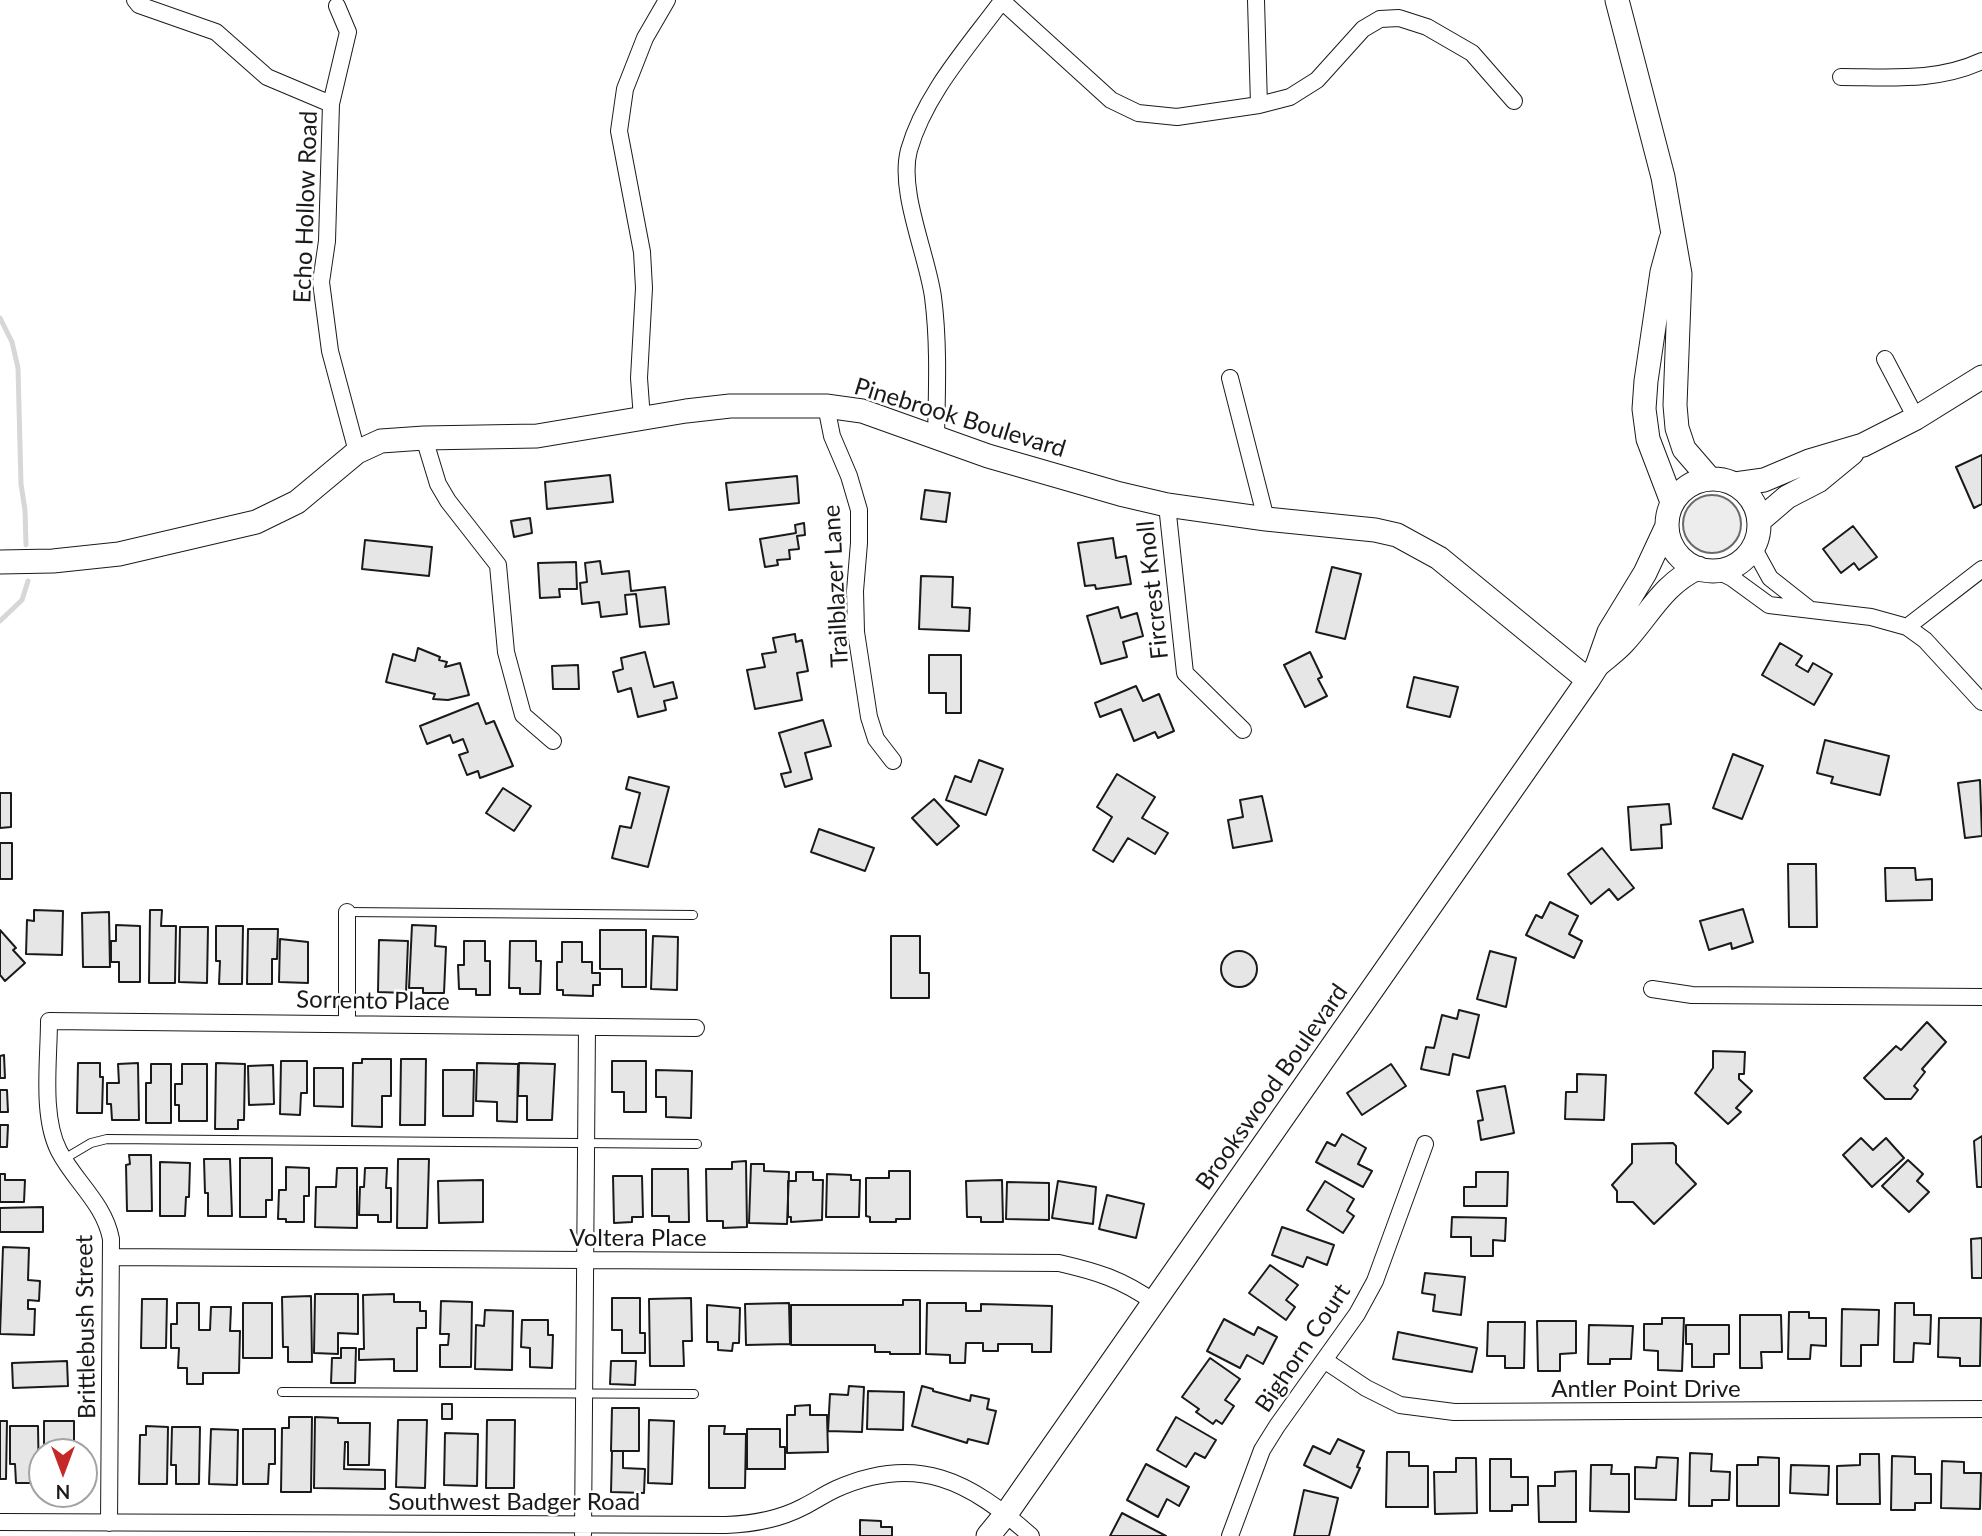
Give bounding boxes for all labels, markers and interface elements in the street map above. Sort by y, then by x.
street label: Echo Hollow Road [288,110,324,304]
street label: Pinebrook Boulevard [851,372,1069,464]
street label: Trailblazer Lane [817,504,855,668]
street label: Fircrest Knoll [1131,519,1175,661]
street label: Brookswood Boulevard [1190,978,1354,1196]
street label: Sorrento Place [296,985,450,1017]
street label: Voltera Place [569,1224,707,1252]
street label: Brittlebush Street [70,1235,102,1419]
street label: Bighorn Court [1249,1278,1357,1418]
street label: Antler Point Drive [1551,1375,1741,1403]
north arrow [28,1438,98,1508]
text: N [56,1481,70,1504]
street label: Southwest Badger Road [388,1488,640,1516]

